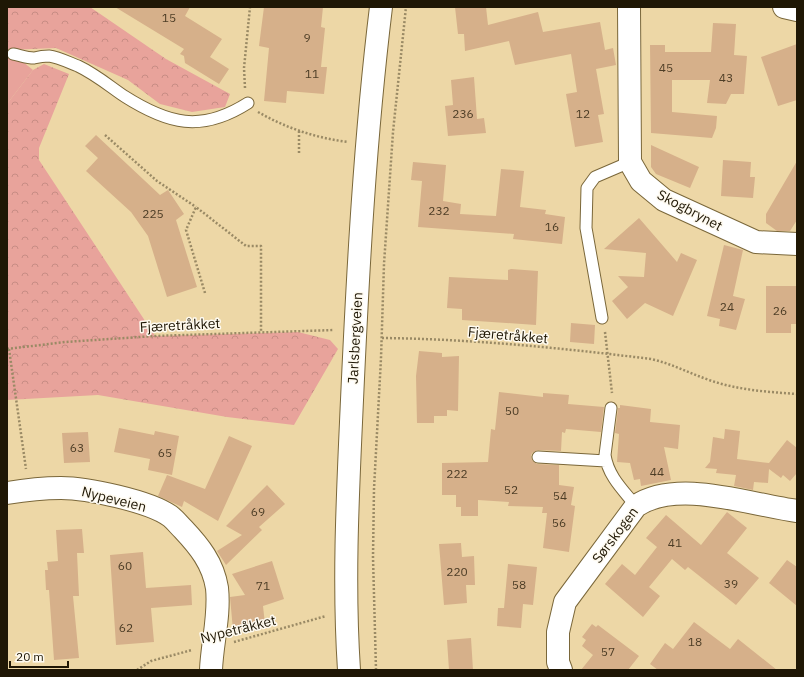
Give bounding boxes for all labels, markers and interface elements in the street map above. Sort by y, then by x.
house number: 15 [162,10,176,25]
house number: 9 [303,30,311,45]
house number: 45 [659,60,673,75]
house number: 11 [305,66,319,81]
house number: 43 [719,70,733,85]
house number: 236 [452,106,474,121]
house number: 12 [576,106,590,121]
street label: Skogbrynet [654,185,726,235]
house number: 232 [428,203,450,218]
house number: 225 [142,206,164,221]
house number: 16 [545,219,559,234]
street label: Jarlsbergveien [344,292,366,384]
house number: 24 [720,299,734,314]
house number: 26 [773,303,787,318]
street label: Fjæretråkket [139,314,221,336]
street label: Fjæretråkket [467,323,549,347]
house number: 50 [505,403,519,418]
house number: 63 [70,440,84,455]
house number: 65 [158,445,172,460]
house number: 44 [650,464,664,479]
house number: 222 [446,466,468,481]
street label: Nypeveien [80,482,148,516]
house number: 52 [504,482,518,497]
house number: 54 [553,488,567,503]
street label: Sørskogen [588,503,642,567]
house number: 69 [251,504,265,519]
house number: 56 [552,515,566,530]
house number: 41 [668,535,682,550]
house number: 60 [118,558,132,573]
house number: 220 [446,564,468,579]
house number: 39 [724,576,738,591]
house number: 58 [512,577,526,592]
house number: 71 [256,578,270,593]
street label: Nypetråkket [198,611,278,647]
house number: 62 [119,620,133,635]
house number: 18 [688,634,702,649]
scale bar [10,643,68,669]
house number: 57 [601,644,615,659]
text: 20 m [16,649,44,664]

